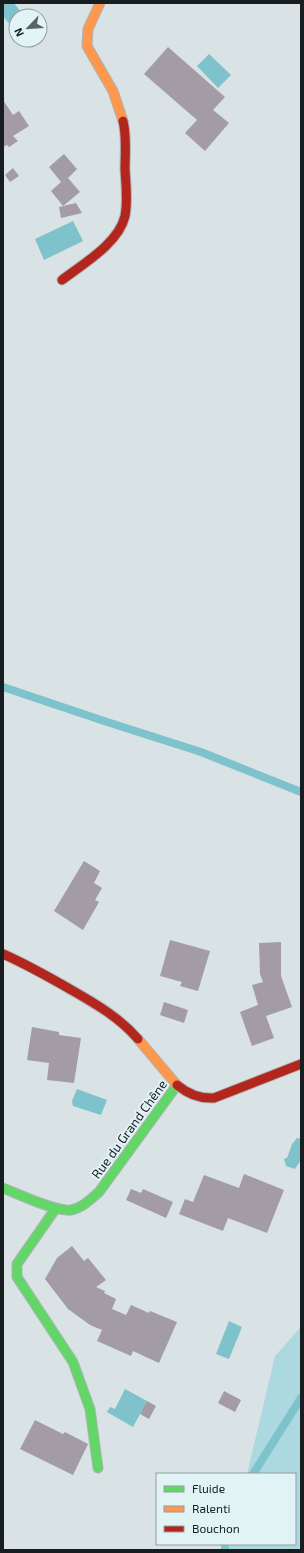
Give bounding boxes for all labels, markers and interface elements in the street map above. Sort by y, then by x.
north arrow [8,8,48,48]
text: N [11,26,26,39]
street label: Rue du Grand Chêne [88,1077,170,1181]
legend [156,1473,296,1545]
text: Fluide [192,1481,225,1495]
text: Ralenti [192,1501,231,1515]
text: Bouchon [192,1521,240,1535]

